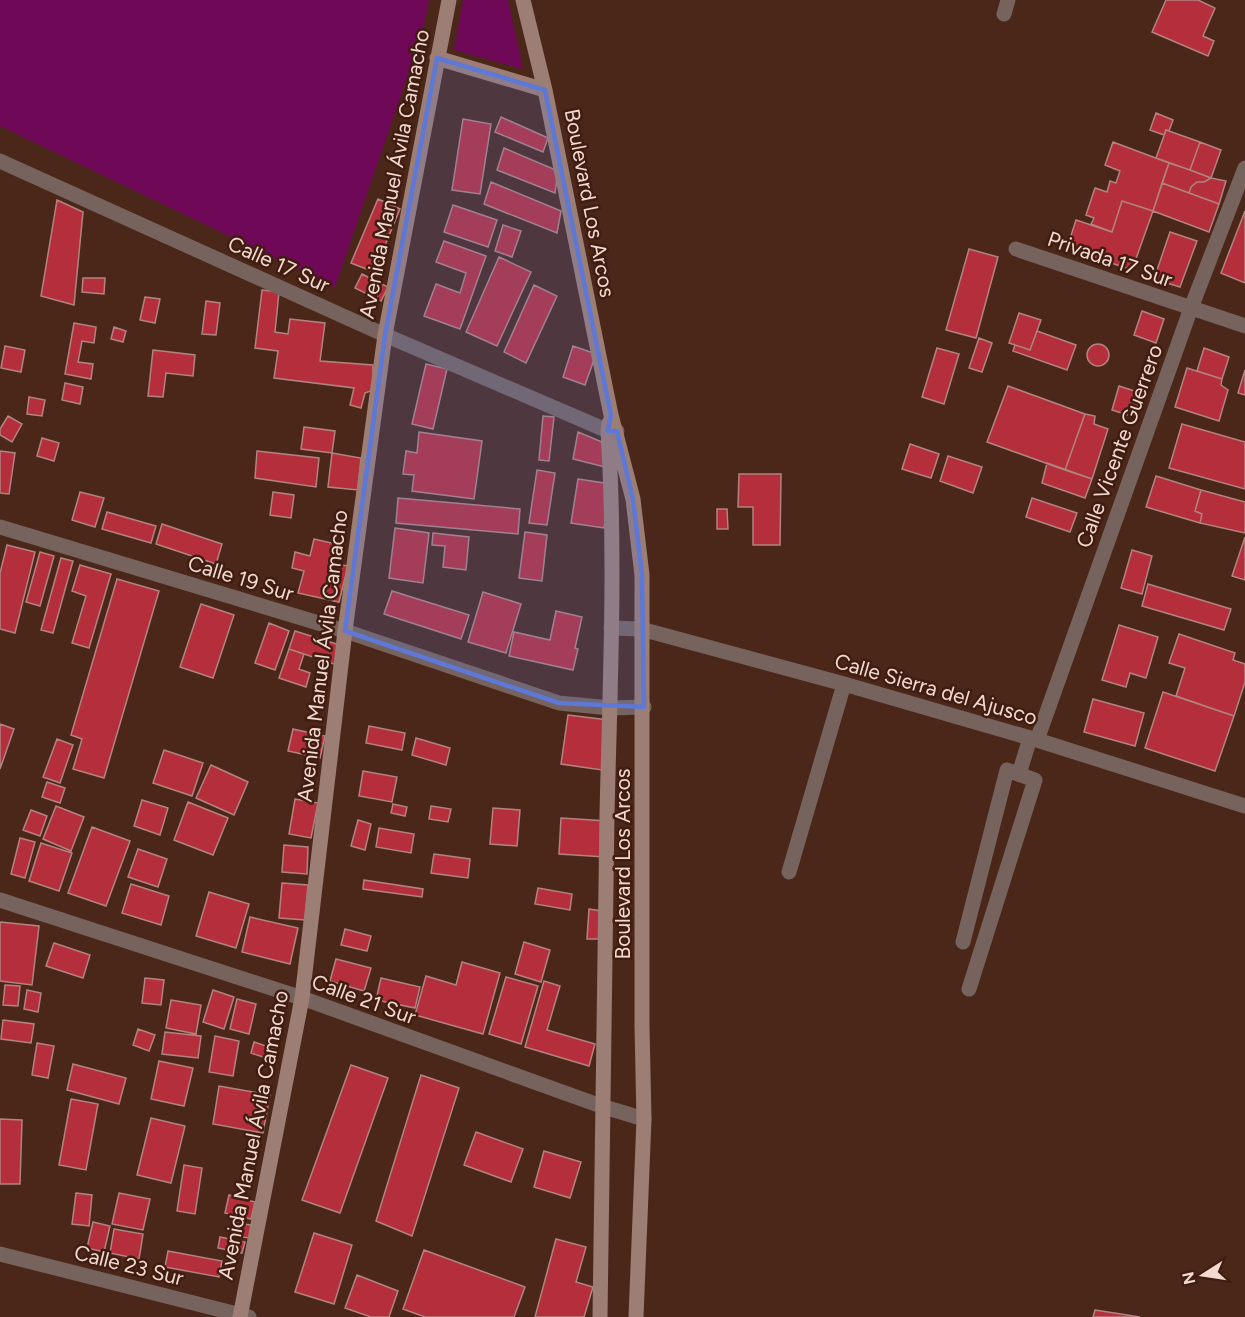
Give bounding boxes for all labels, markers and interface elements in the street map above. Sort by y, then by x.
street label: Avenida Manuel Ávila Camacho [354,27,434,321]
street label: Boulevard Los Arcos [559,107,621,299]
street label: Privada 17 Sur [1044,226,1176,292]
street label: Calle 17 Sur [224,230,334,298]
street label: Calle Vicente Guerrero [1071,341,1167,551]
street label: Avenida Manuel Ávila Camacho [292,509,352,803]
street label: Calle 19 Sur [185,550,297,606]
street label: Calle Sierra del Ajusco [832,648,1040,730]
street label: Boulevard Los Arcos [610,768,635,960]
street label: Calle 21 Sur [308,969,420,1029]
street label: Avenida Manuel Ávila Camacho [213,988,293,1282]
street label: Calle 23 Sur [72,1239,186,1291]
north arrow [1173,1245,1233,1305]
text: N [1178,1270,1199,1286]

